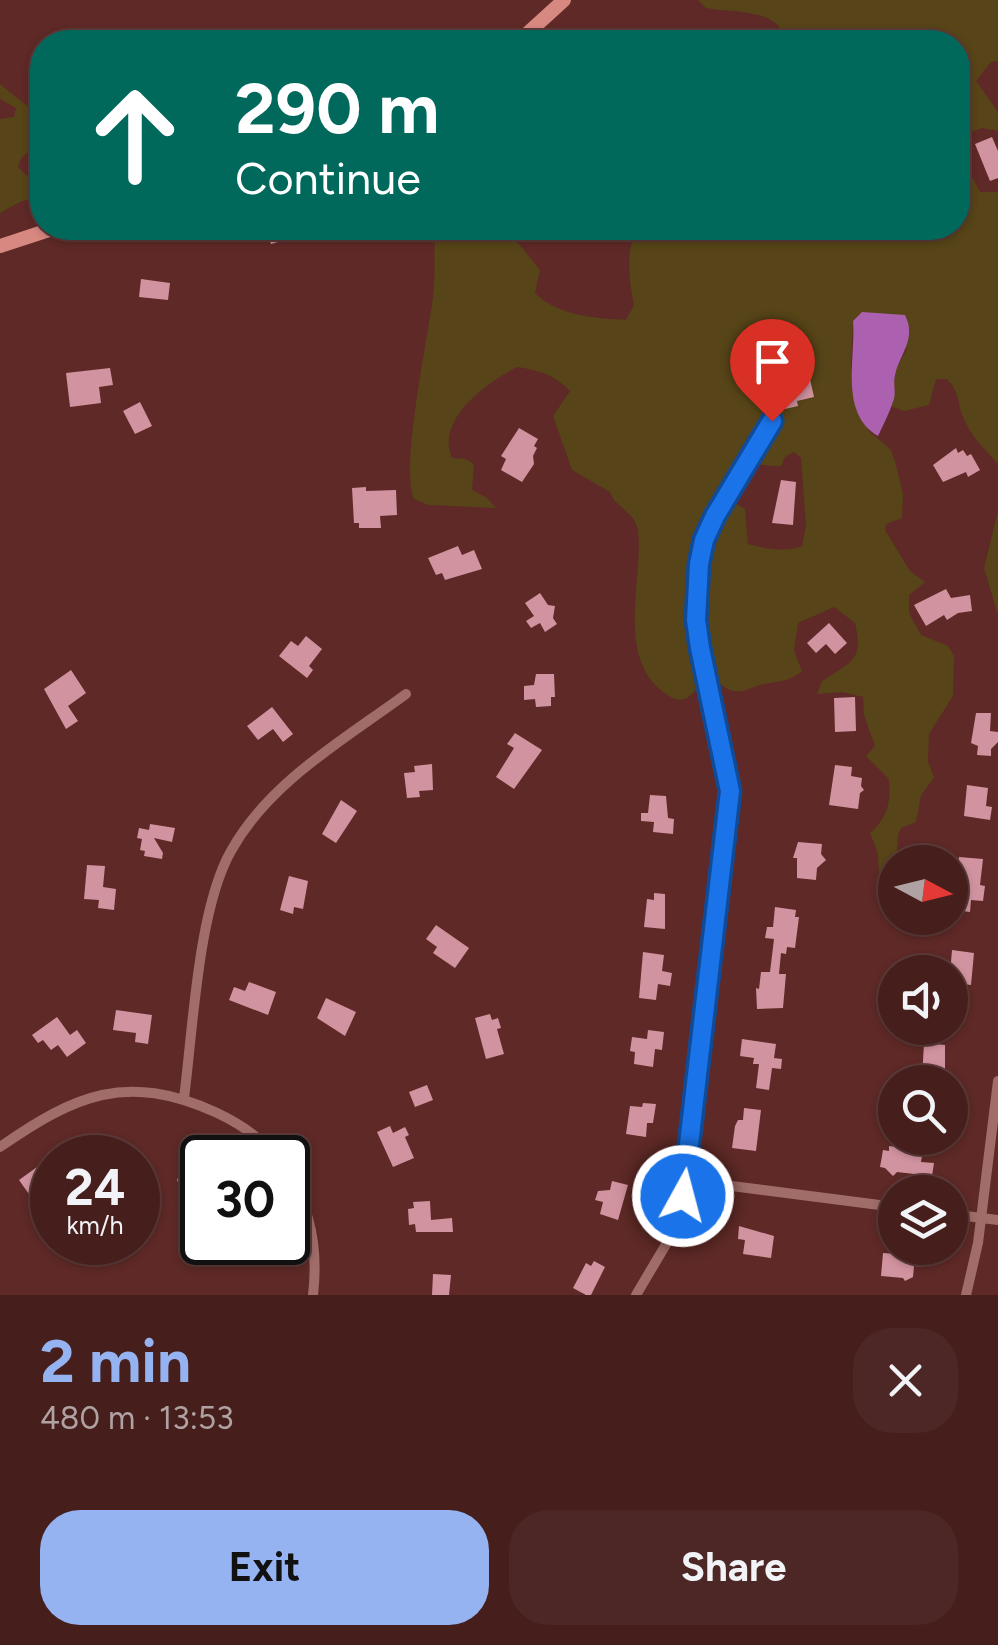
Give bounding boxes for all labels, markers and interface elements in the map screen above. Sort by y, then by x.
text: 290 m [235,66,439,151]
icon: ahead [70,70,200,200]
text: Continue [235,151,421,205]
pin [730,319,815,422]
icon: arrive [745,334,800,389]
north arrow [878,845,968,935]
map controls [878,845,968,1265]
button: sound [878,955,968,1045]
button: search [878,1065,968,1155]
speed limit sign: 30 [180,1135,310,1265]
position arrow [631,1144,735,1248]
text: 24 [65,1157,125,1218]
button: layers [878,1175,968,1265]
text: km/h [66,1210,124,1240]
text: 2 min [40,1325,191,1397]
button: close [853,1328,958,1433]
text: 480 m · 13:53 [40,1399,234,1437]
button: Exit [40,1510,489,1625]
button: Share [509,1510,958,1625]

